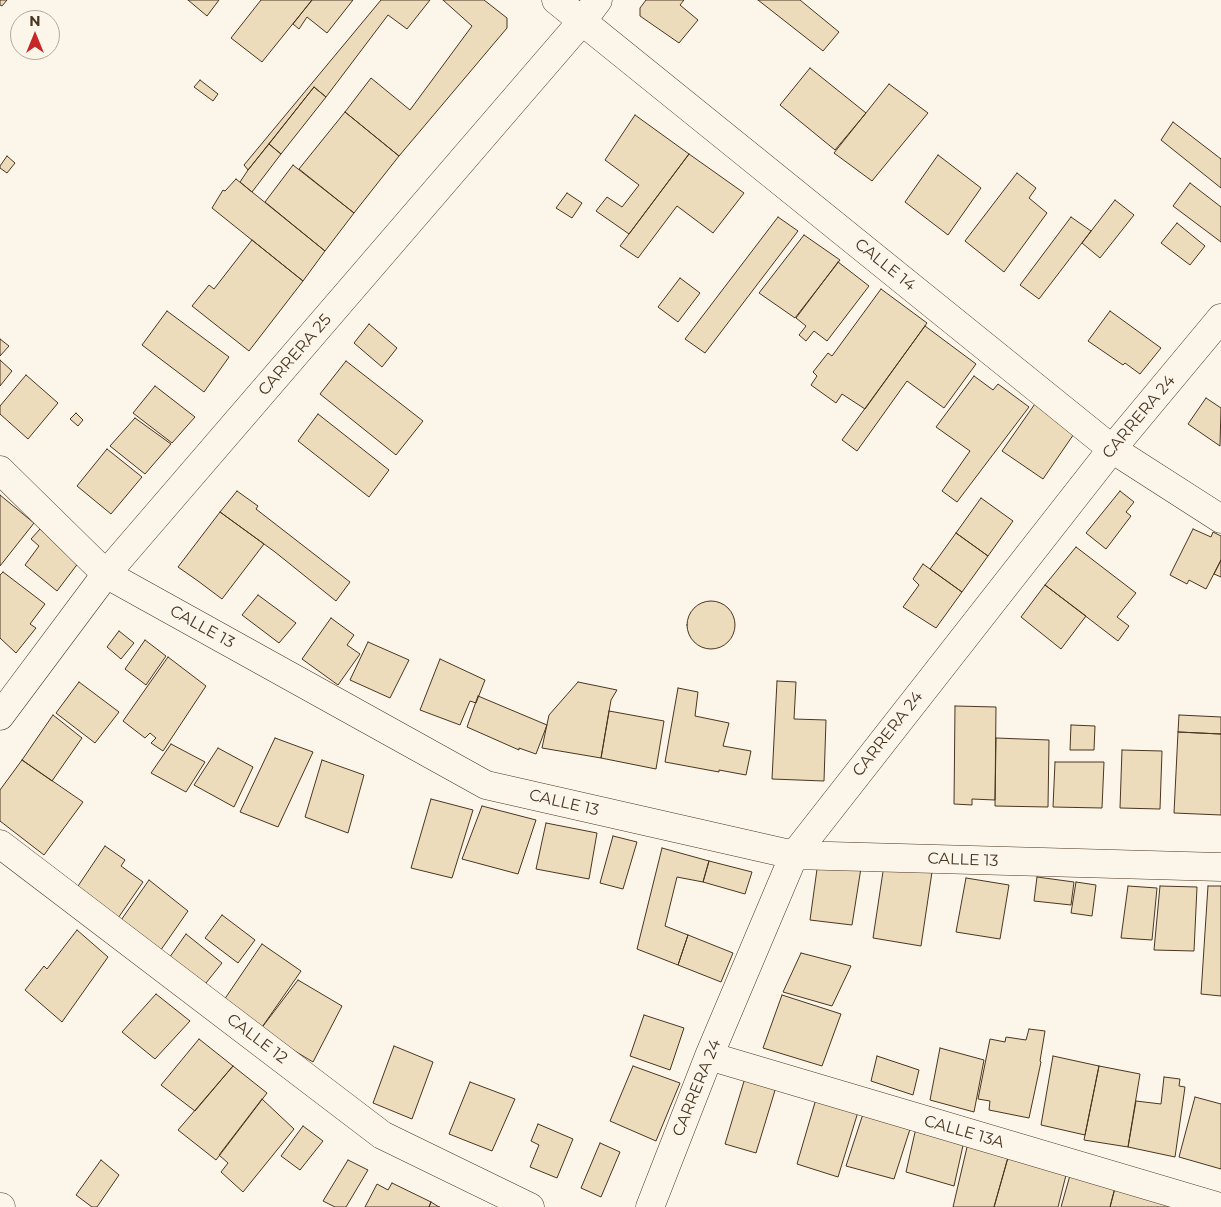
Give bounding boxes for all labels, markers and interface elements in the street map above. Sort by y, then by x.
north arrow [10,10,60,60]
text: N [29,12,41,30]
street label: CALLE 14 [851,235,919,295]
street label: CARRERA 25 [254,310,336,400]
street label: CARRERA 24 [1099,371,1179,463]
street label: CALLE 13 [166,601,238,653]
street label: CARRERA 24 [849,688,927,780]
street label: CALLE 13 [527,786,601,820]
street label: CALLE 13 [927,849,999,871]
street label: CALLE 12 [223,1010,291,1068]
street label: CARRERA 24 [669,1037,725,1139]
street label: CALLE 13A [922,1111,1006,1153]

